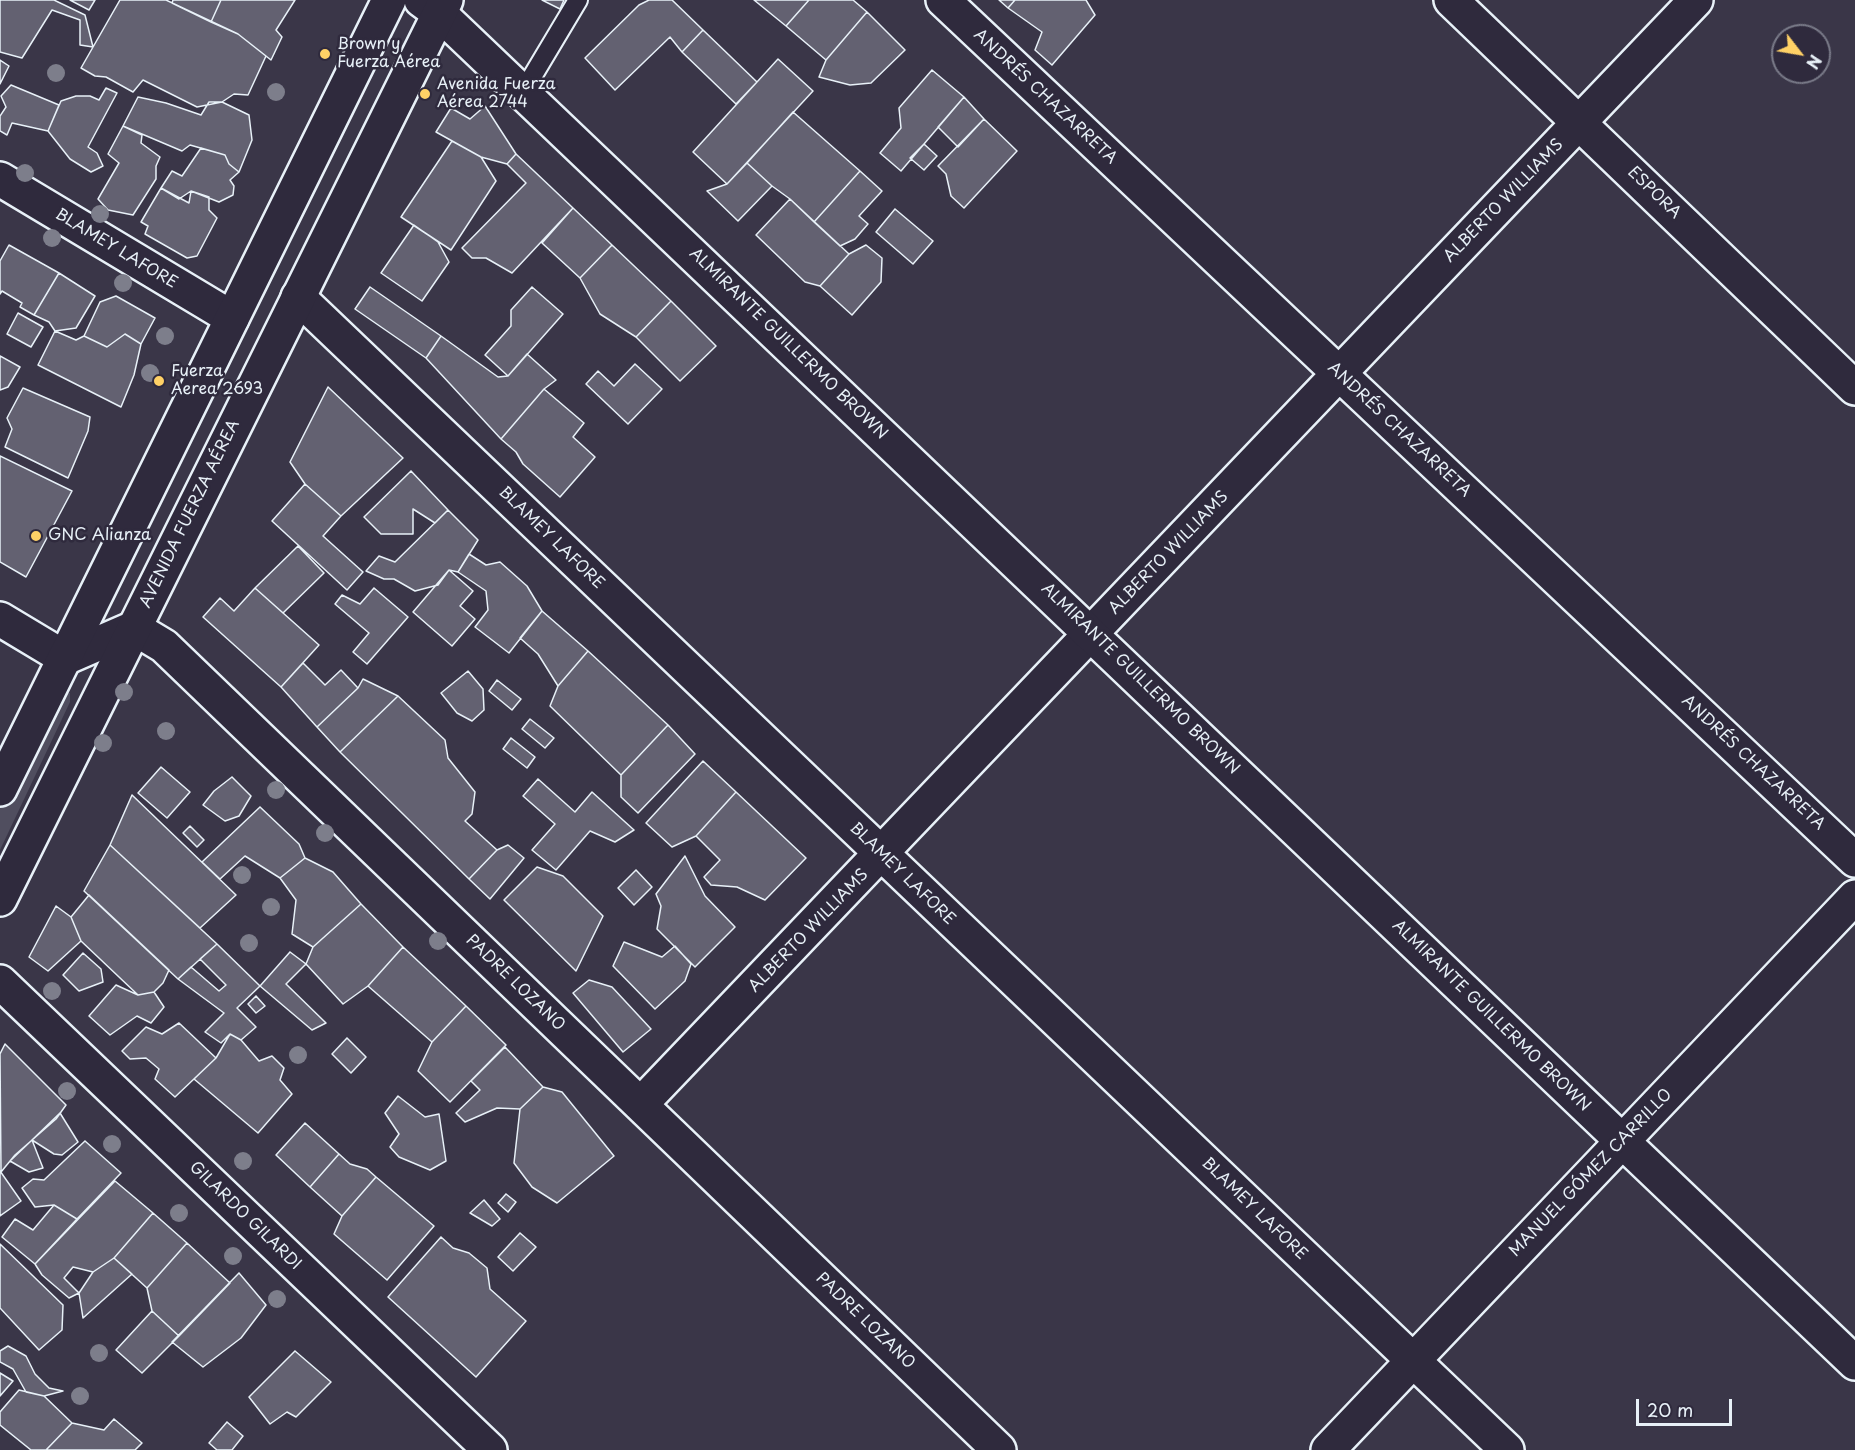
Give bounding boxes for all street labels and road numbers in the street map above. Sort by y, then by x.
street label: ANDRÉS CHAZARRETA [969,26,1121,168]
street label: ALBERTO WILLIAMS [1440,135,1568,267]
street label: ESPORA [1623,163,1685,223]
street label: BLAMEY LAFORE [52,205,180,293]
street label: ALMIRANTE GUILLERMO BROWN [685,244,891,444]
street label: ANDRÉS CHAZARRETA [1323,359,1475,501]
street label: AVENIDA FUERZA AÉREA [136,417,244,611]
street label: BLAMEY LAFORE [494,483,608,593]
street label: ALBERTO WILLIAMS [1105,487,1233,619]
street label: ALMIRANTE GUILLERMO BROWN [1037,579,1243,779]
street label: ANDRÉS CHAZARRETA [1677,692,1829,834]
street label: BLAMEY LAFORE [845,819,959,929]
street label: ALBERTO WILLIAMS [745,865,873,997]
street label: ALMIRANTE GUILLERMO BROWN [1388,916,1594,1116]
street label: PADRE LOZANO [462,931,568,1035]
street label: MANUEL GÓMEZ CARRILLO [1506,1085,1676,1261]
street label: BLAMEY LAFORE [1197,1154,1311,1264]
street label: GILARDO GILARDI [185,1158,305,1274]
street label: PADRE LOZANO [812,1269,918,1373]

